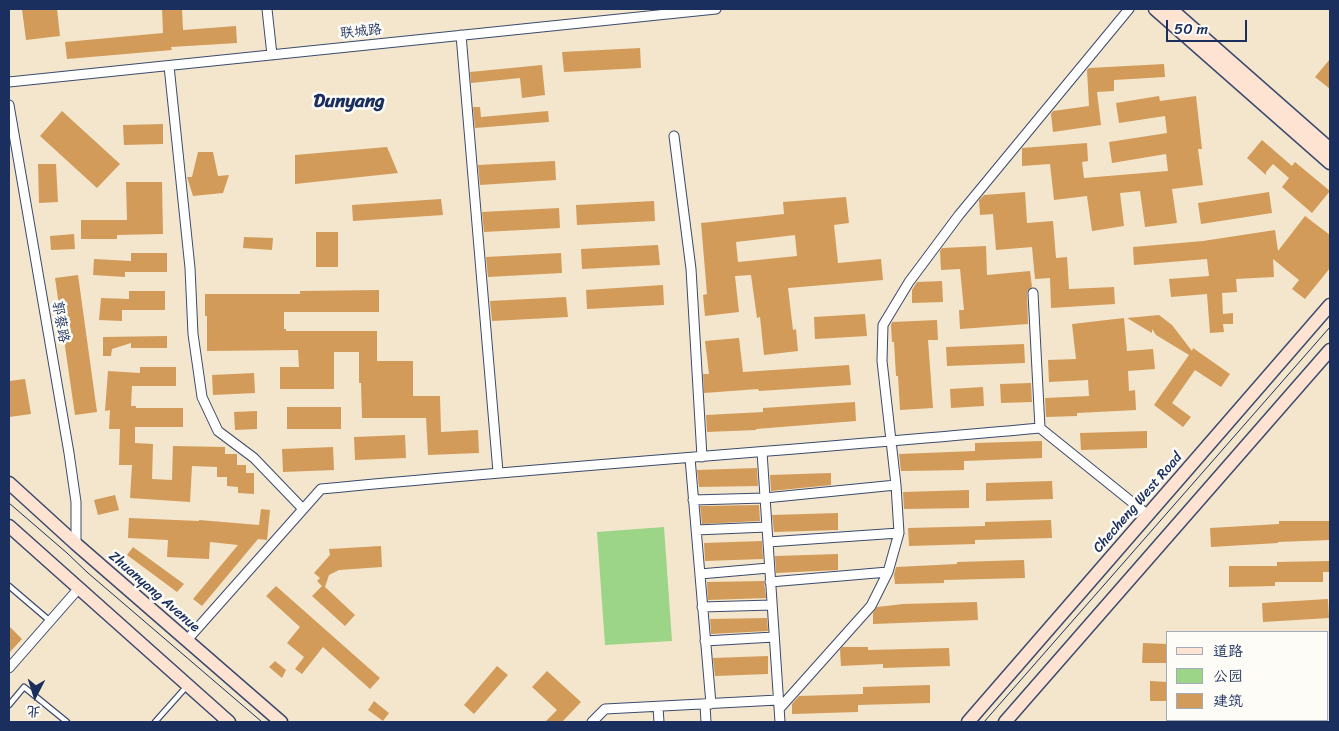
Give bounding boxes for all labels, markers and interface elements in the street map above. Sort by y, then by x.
scale bar [1169,10,1250,42]
text: 50 m [1174,16,1208,42]
street label: 联城路 [339,21,383,43]
district label: Dunyang [313,91,385,113]
street label: 郭蔡路 [48,300,72,344]
street label: Checheng West Road [1090,449,1186,557]
street label: Zhuanyang Avenue [105,548,203,636]
legend [1166,631,1329,721]
text: 道路 [1213,638,1243,664]
text: 公园 [1213,663,1243,689]
north arrow [10,671,60,721]
text: 建筑 [1213,688,1243,714]
text: 北 [26,698,42,725]

